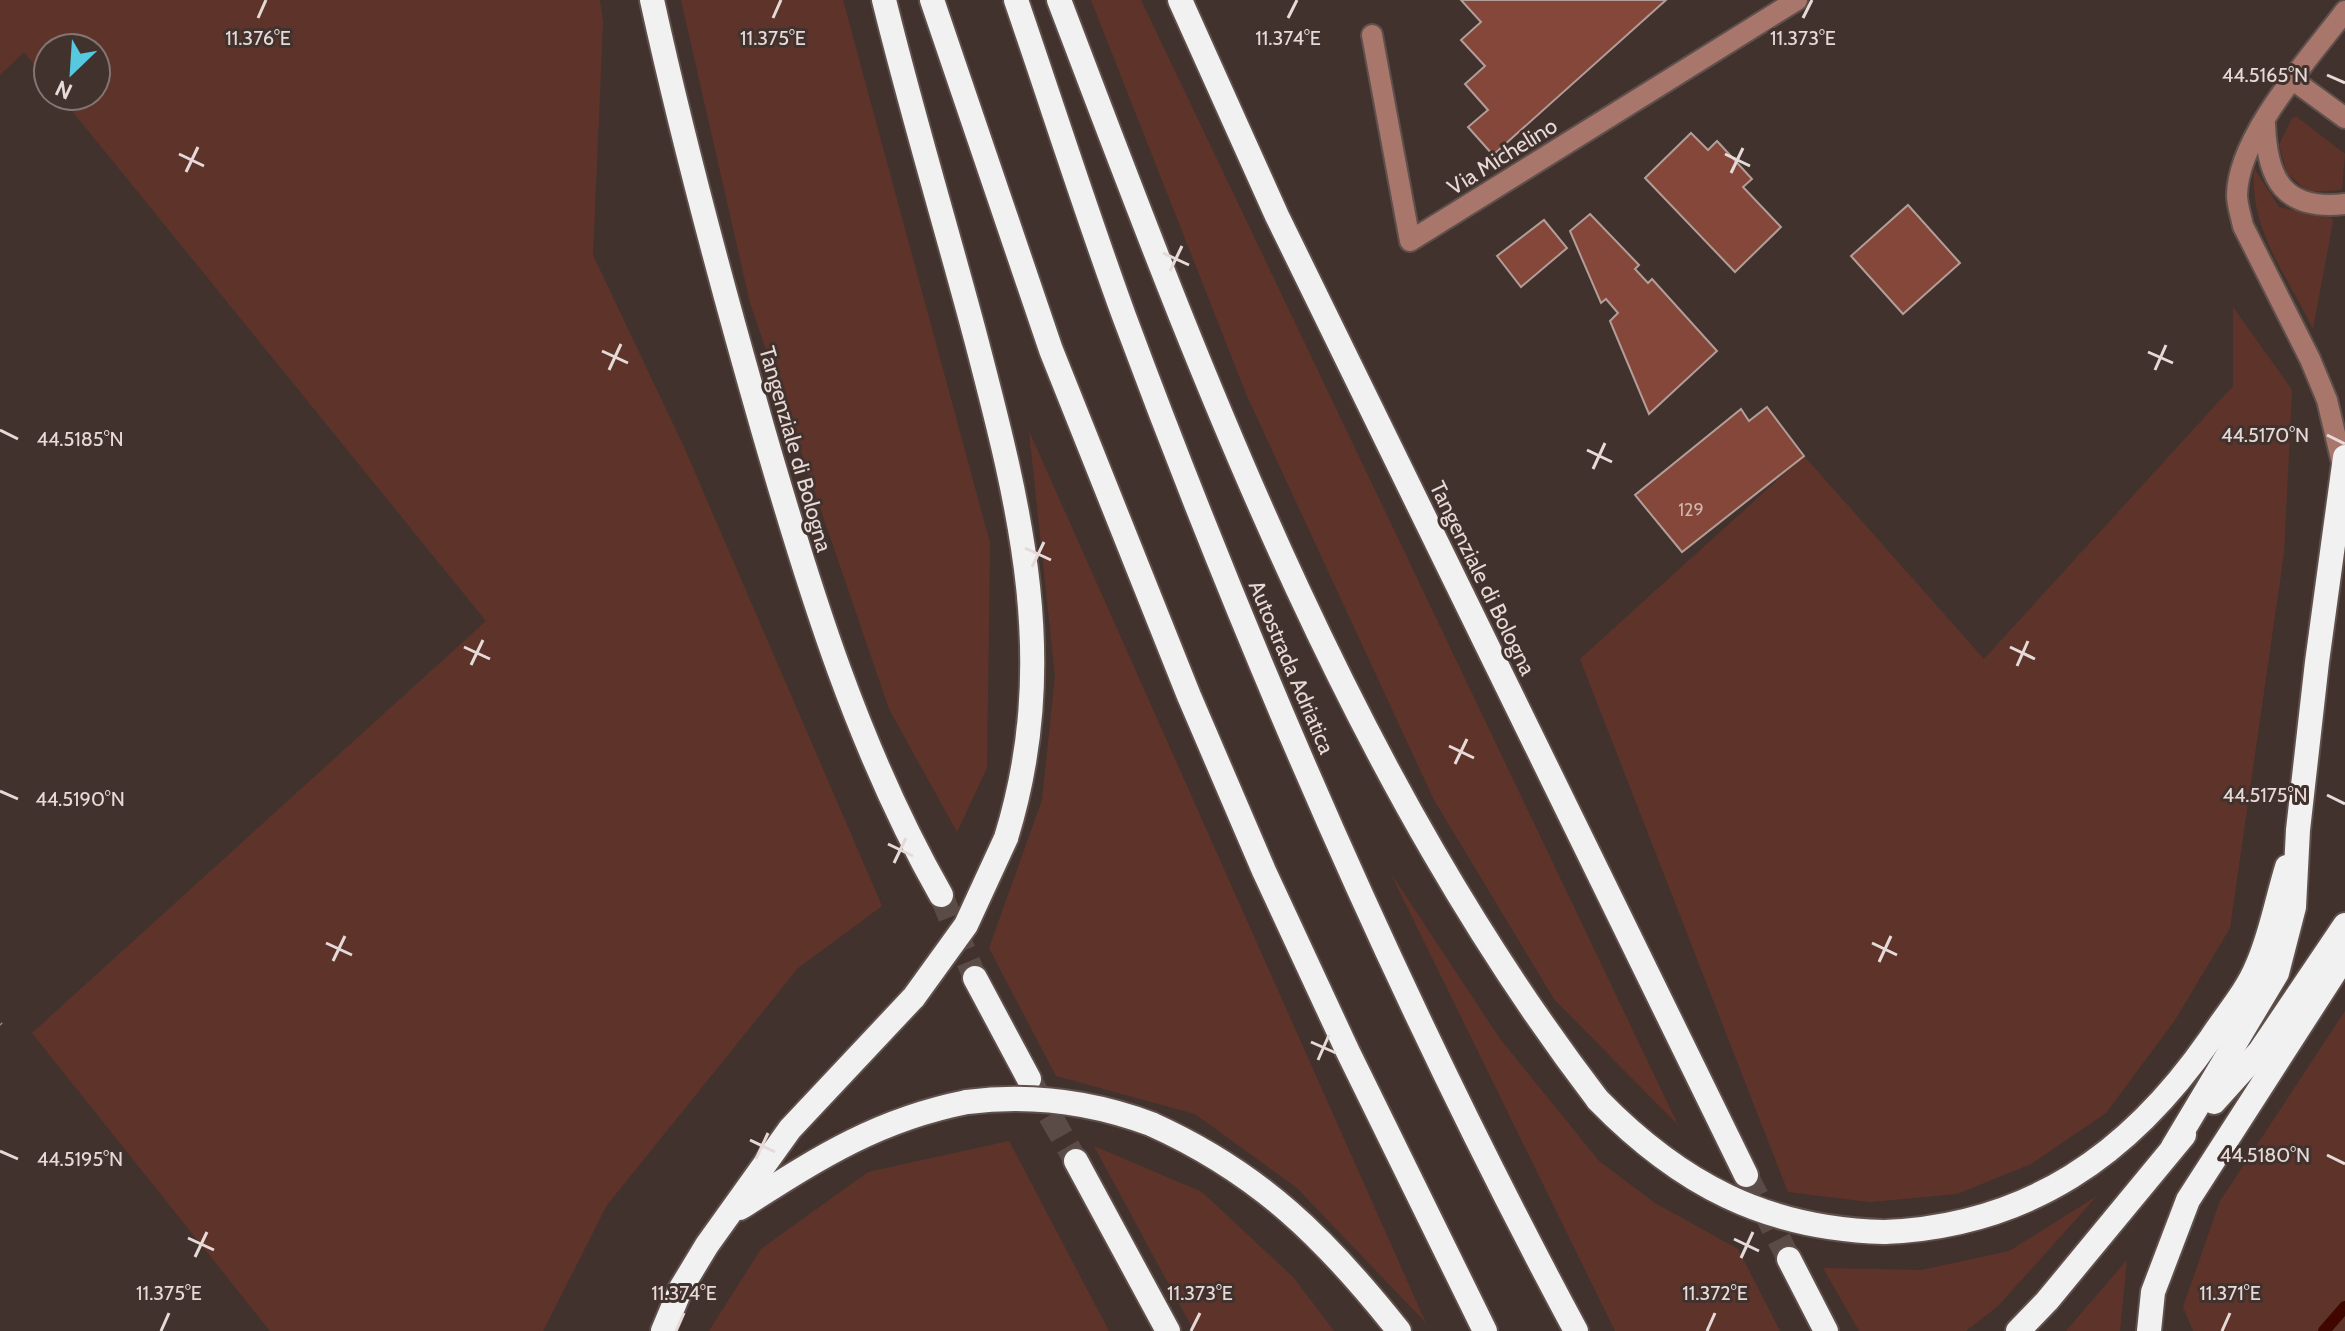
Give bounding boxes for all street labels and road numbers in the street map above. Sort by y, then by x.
street label: Via Michelino [1442,112,1562,201]
street label: Tangenziale di Bologna [753,343,838,556]
street label: Tangenziale di Bologna [1424,477,1541,680]
street label: Autostrada Adriatica [1243,576,1340,758]

